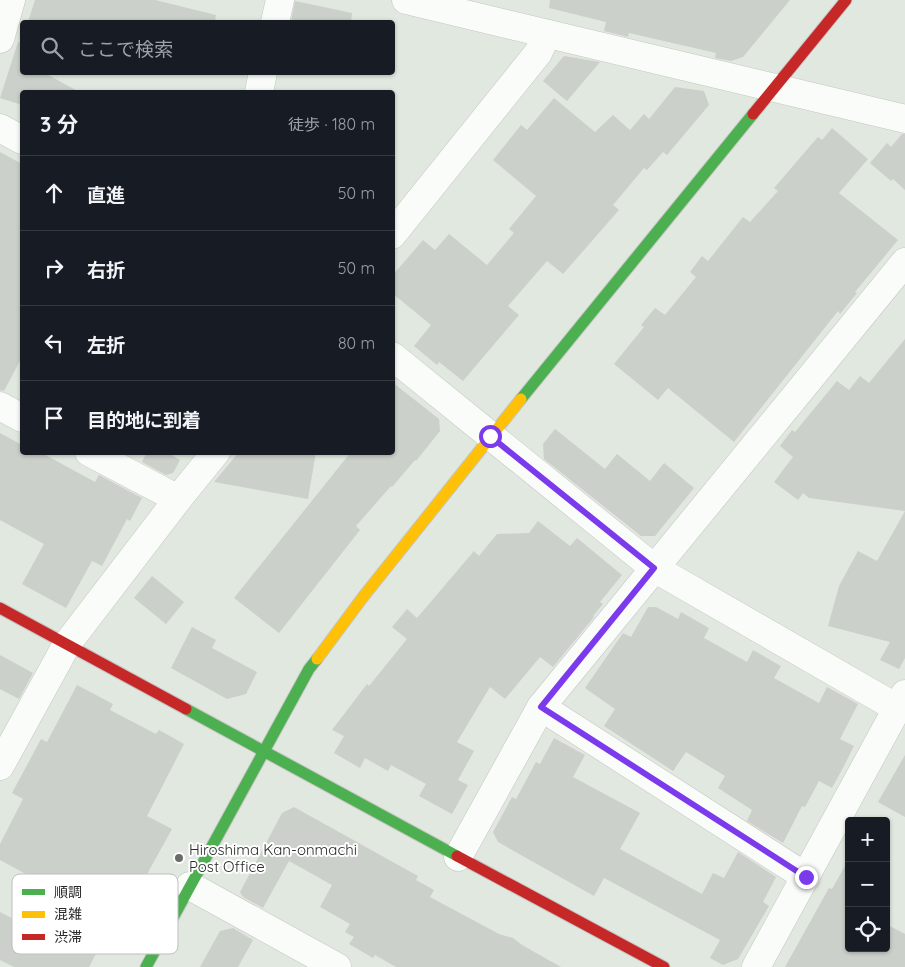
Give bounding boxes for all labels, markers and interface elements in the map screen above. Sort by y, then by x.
search box [20,20,395,75]
icon: search [38,34,66,62]
text: ここで検索 [78,37,173,61]
text: 3 分 [40,111,78,137]
text: 徒歩 · 180 m [288,114,375,134]
icon: ahead [40,179,68,207]
text: 直進 [87,183,125,207]
text: 50 m [338,183,375,203]
icon: right [40,254,68,282]
text: 右折 [87,258,125,282]
text: 50 m [338,258,375,278]
icon: left [40,329,68,357]
text: 左折 [87,333,125,357]
text: 80 m [338,333,375,353]
icon: arrive [40,404,68,432]
text: 目的地に到着 [87,408,201,432]
route start [479,425,502,448]
map controls [845,817,890,952]
button: + [845,817,890,862]
place label: Hiroshima Kan-onmachi Post Office [189,840,357,876]
marker: Hiroshima Kan-onmachi Post Office [173,852,185,864]
button: − [845,862,890,907]
route end [795,866,818,889]
legend [12,874,178,954]
text: 順調 [54,883,82,901]
text: 混雑 [54,905,82,923]
button: locate [845,907,890,952]
text: 渋滞 [54,928,82,946]

